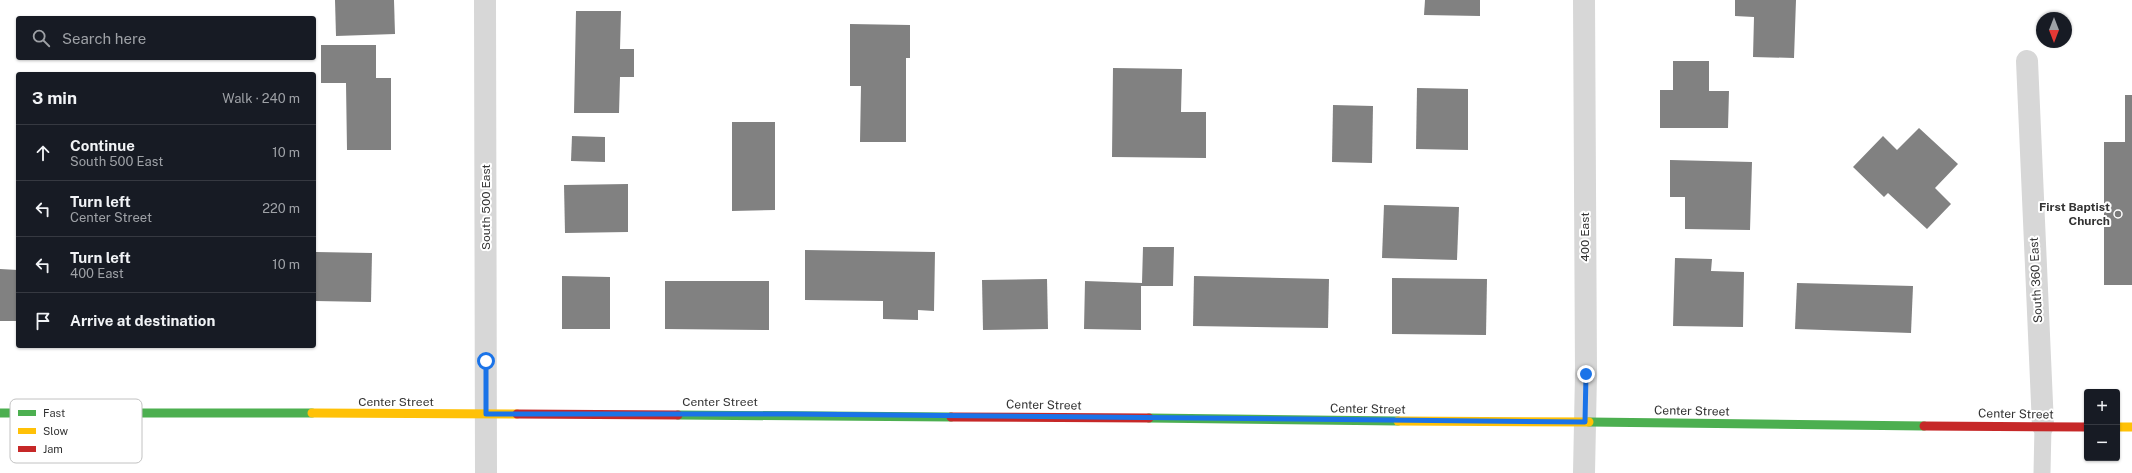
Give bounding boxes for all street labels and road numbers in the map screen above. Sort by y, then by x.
street label: South 500 East [479,164,493,250]
street label: 400 East [1578,212,1592,262]
street label: South 360 East [2027,236,2045,323]
street label: Center Street [358,395,434,409]
street label: Center Street [682,395,758,409]
street label: Center Street [1006,397,1082,413]
street label: Center Street [1330,401,1406,417]
street label: Center Street [1654,403,1730,419]
street label: Center Street [1978,406,2054,422]

